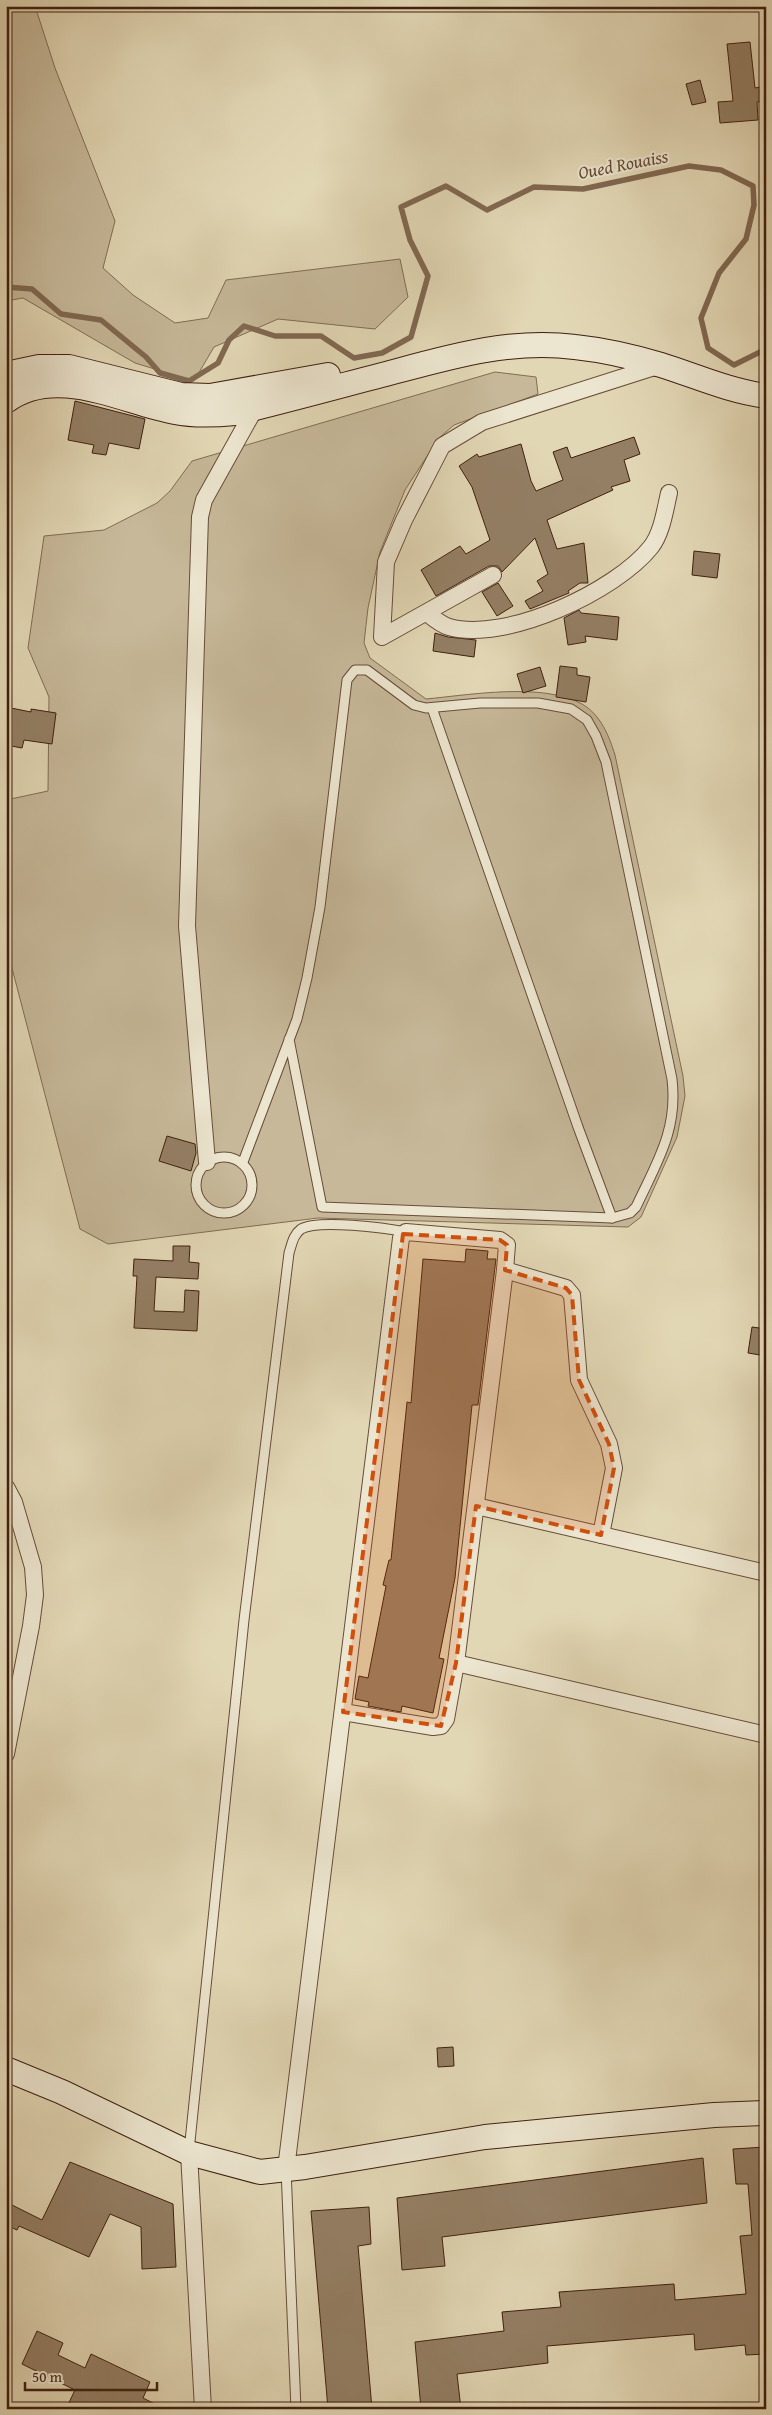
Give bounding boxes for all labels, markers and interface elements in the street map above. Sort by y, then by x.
water label: Oued Rouaiss [576,142,671,186]
scale bar [25,2360,158,2392]
text: 50 m [32,2366,63,2387]

